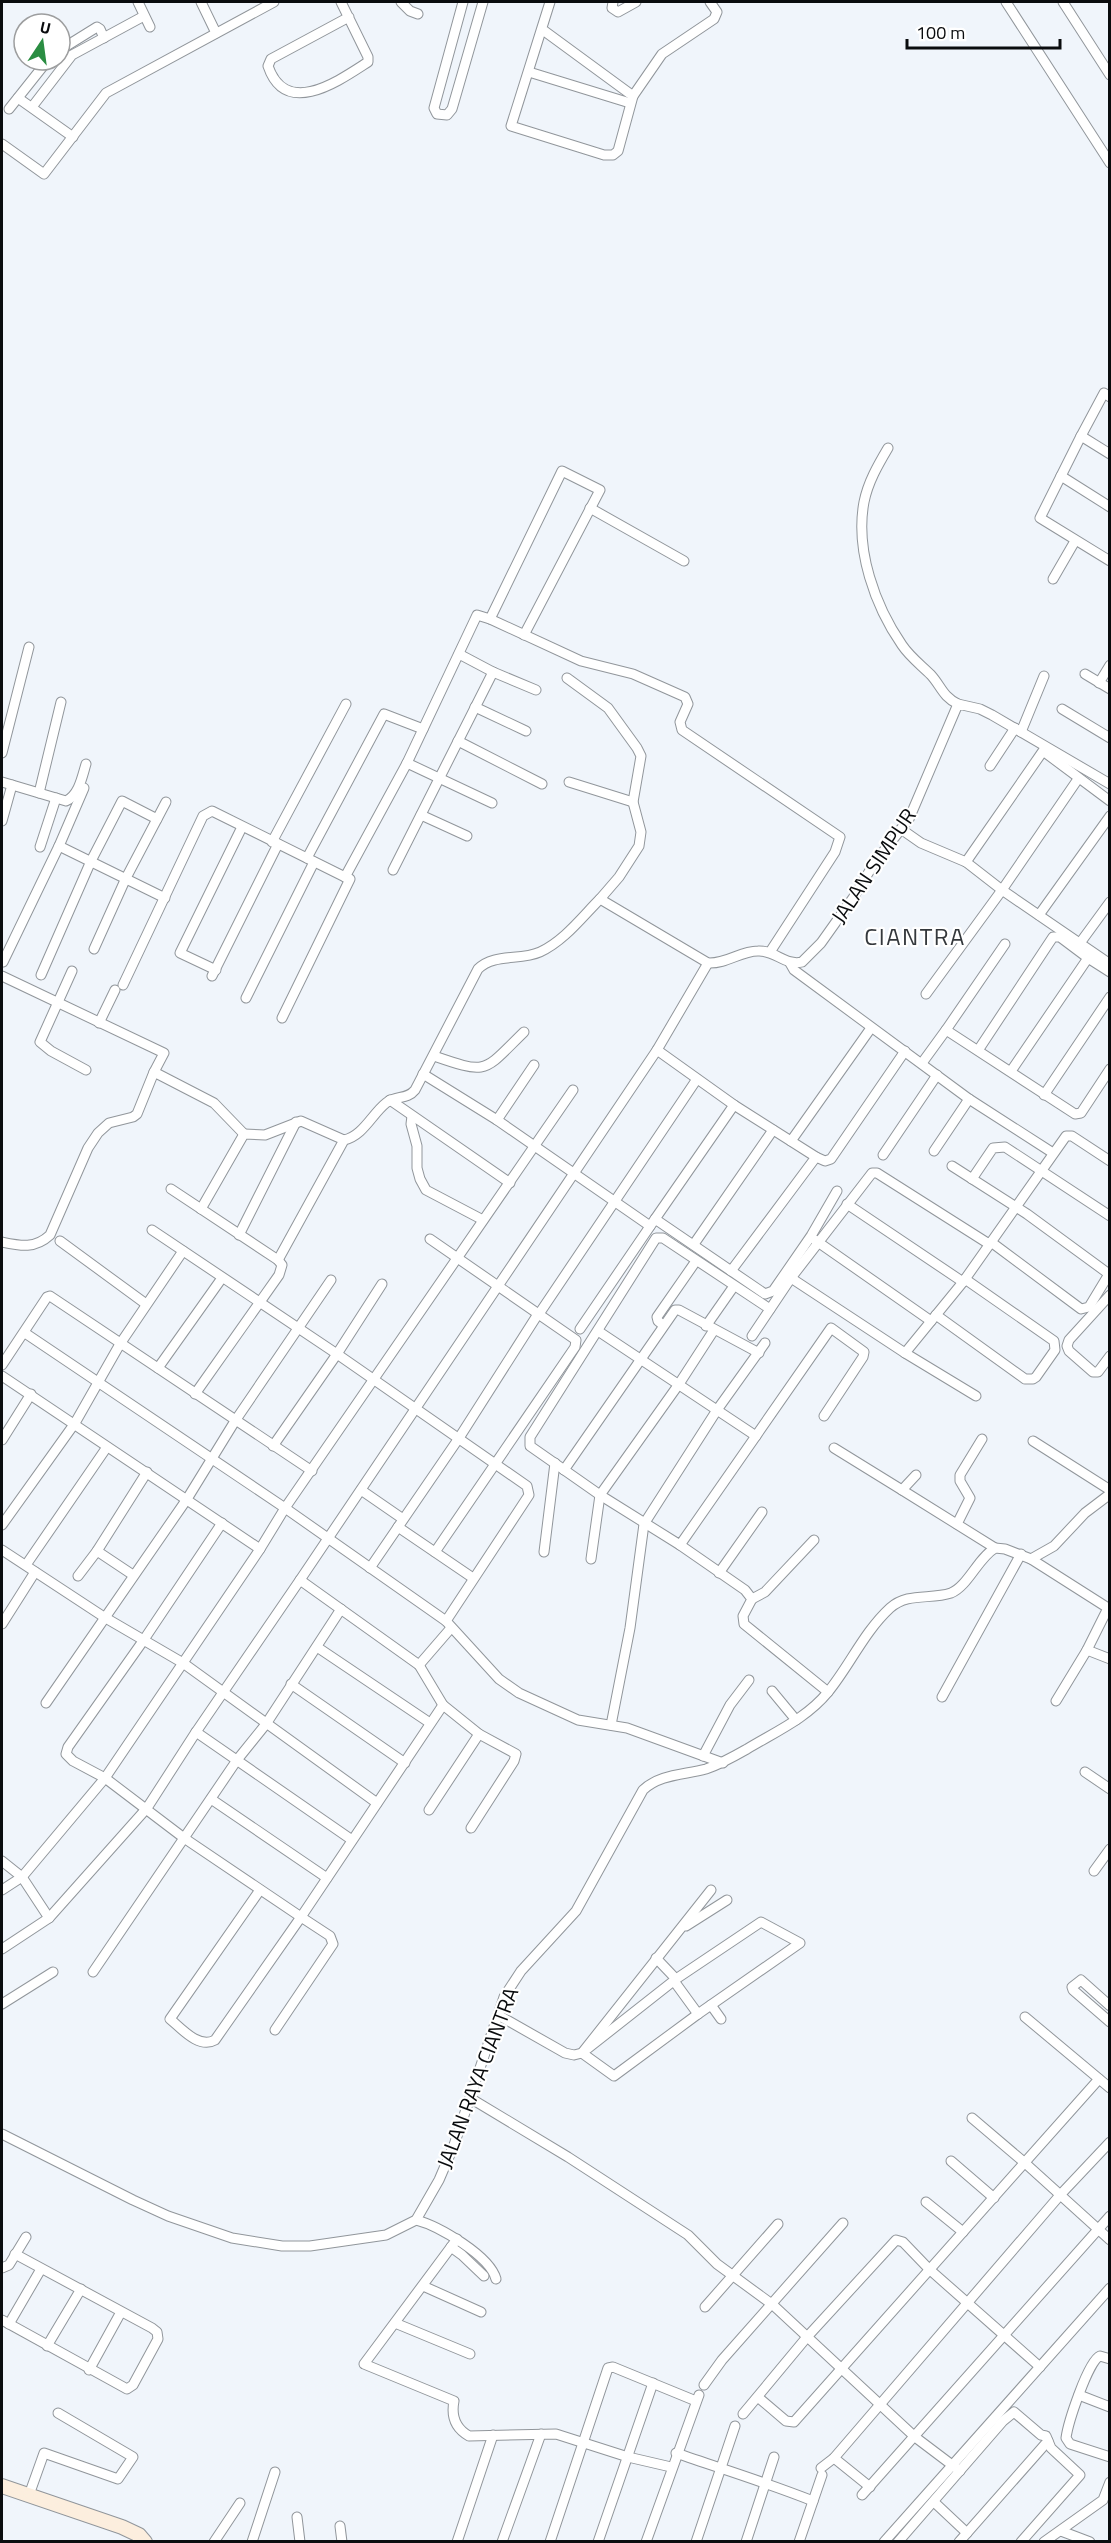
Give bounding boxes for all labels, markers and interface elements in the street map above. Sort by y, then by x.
north arrow [12,12,72,72]
scale bar [907,12,1060,50]
text: U [38,15,53,40]
text: 100 m [916,19,965,46]
street label: JALAN SIMPUR [823,801,924,930]
district label: CIANTRA [864,918,966,954]
street label: JALAN RAYA CIANTRA [428,1982,526,2173]

